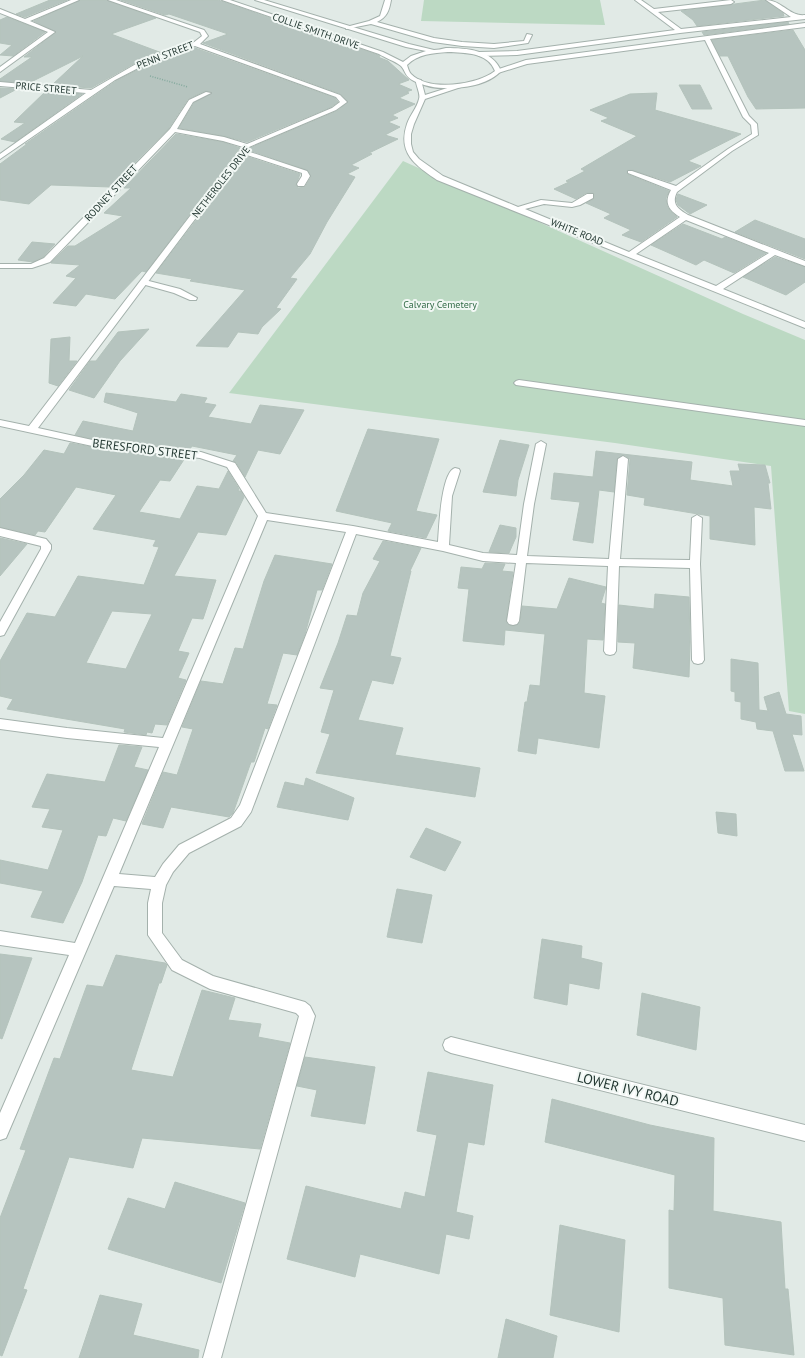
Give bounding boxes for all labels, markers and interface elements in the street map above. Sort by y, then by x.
street label: COLLIE SMITH DRIVE [271,10,361,52]
street label: PENN STREET [135,38,196,72]
street label: PRICE STREET [15,79,78,97]
street label: NETHEROLES DRIVE [189,144,253,220]
street label: RODNEY STREET [82,162,141,224]
street label: WHITE ROAD [549,215,605,249]
park label: Calvary Cemetery [403,298,477,311]
street label: BERESFORD STREET [92,435,199,463]
street label: LOWER IVY ROAD [575,1068,681,1110]

